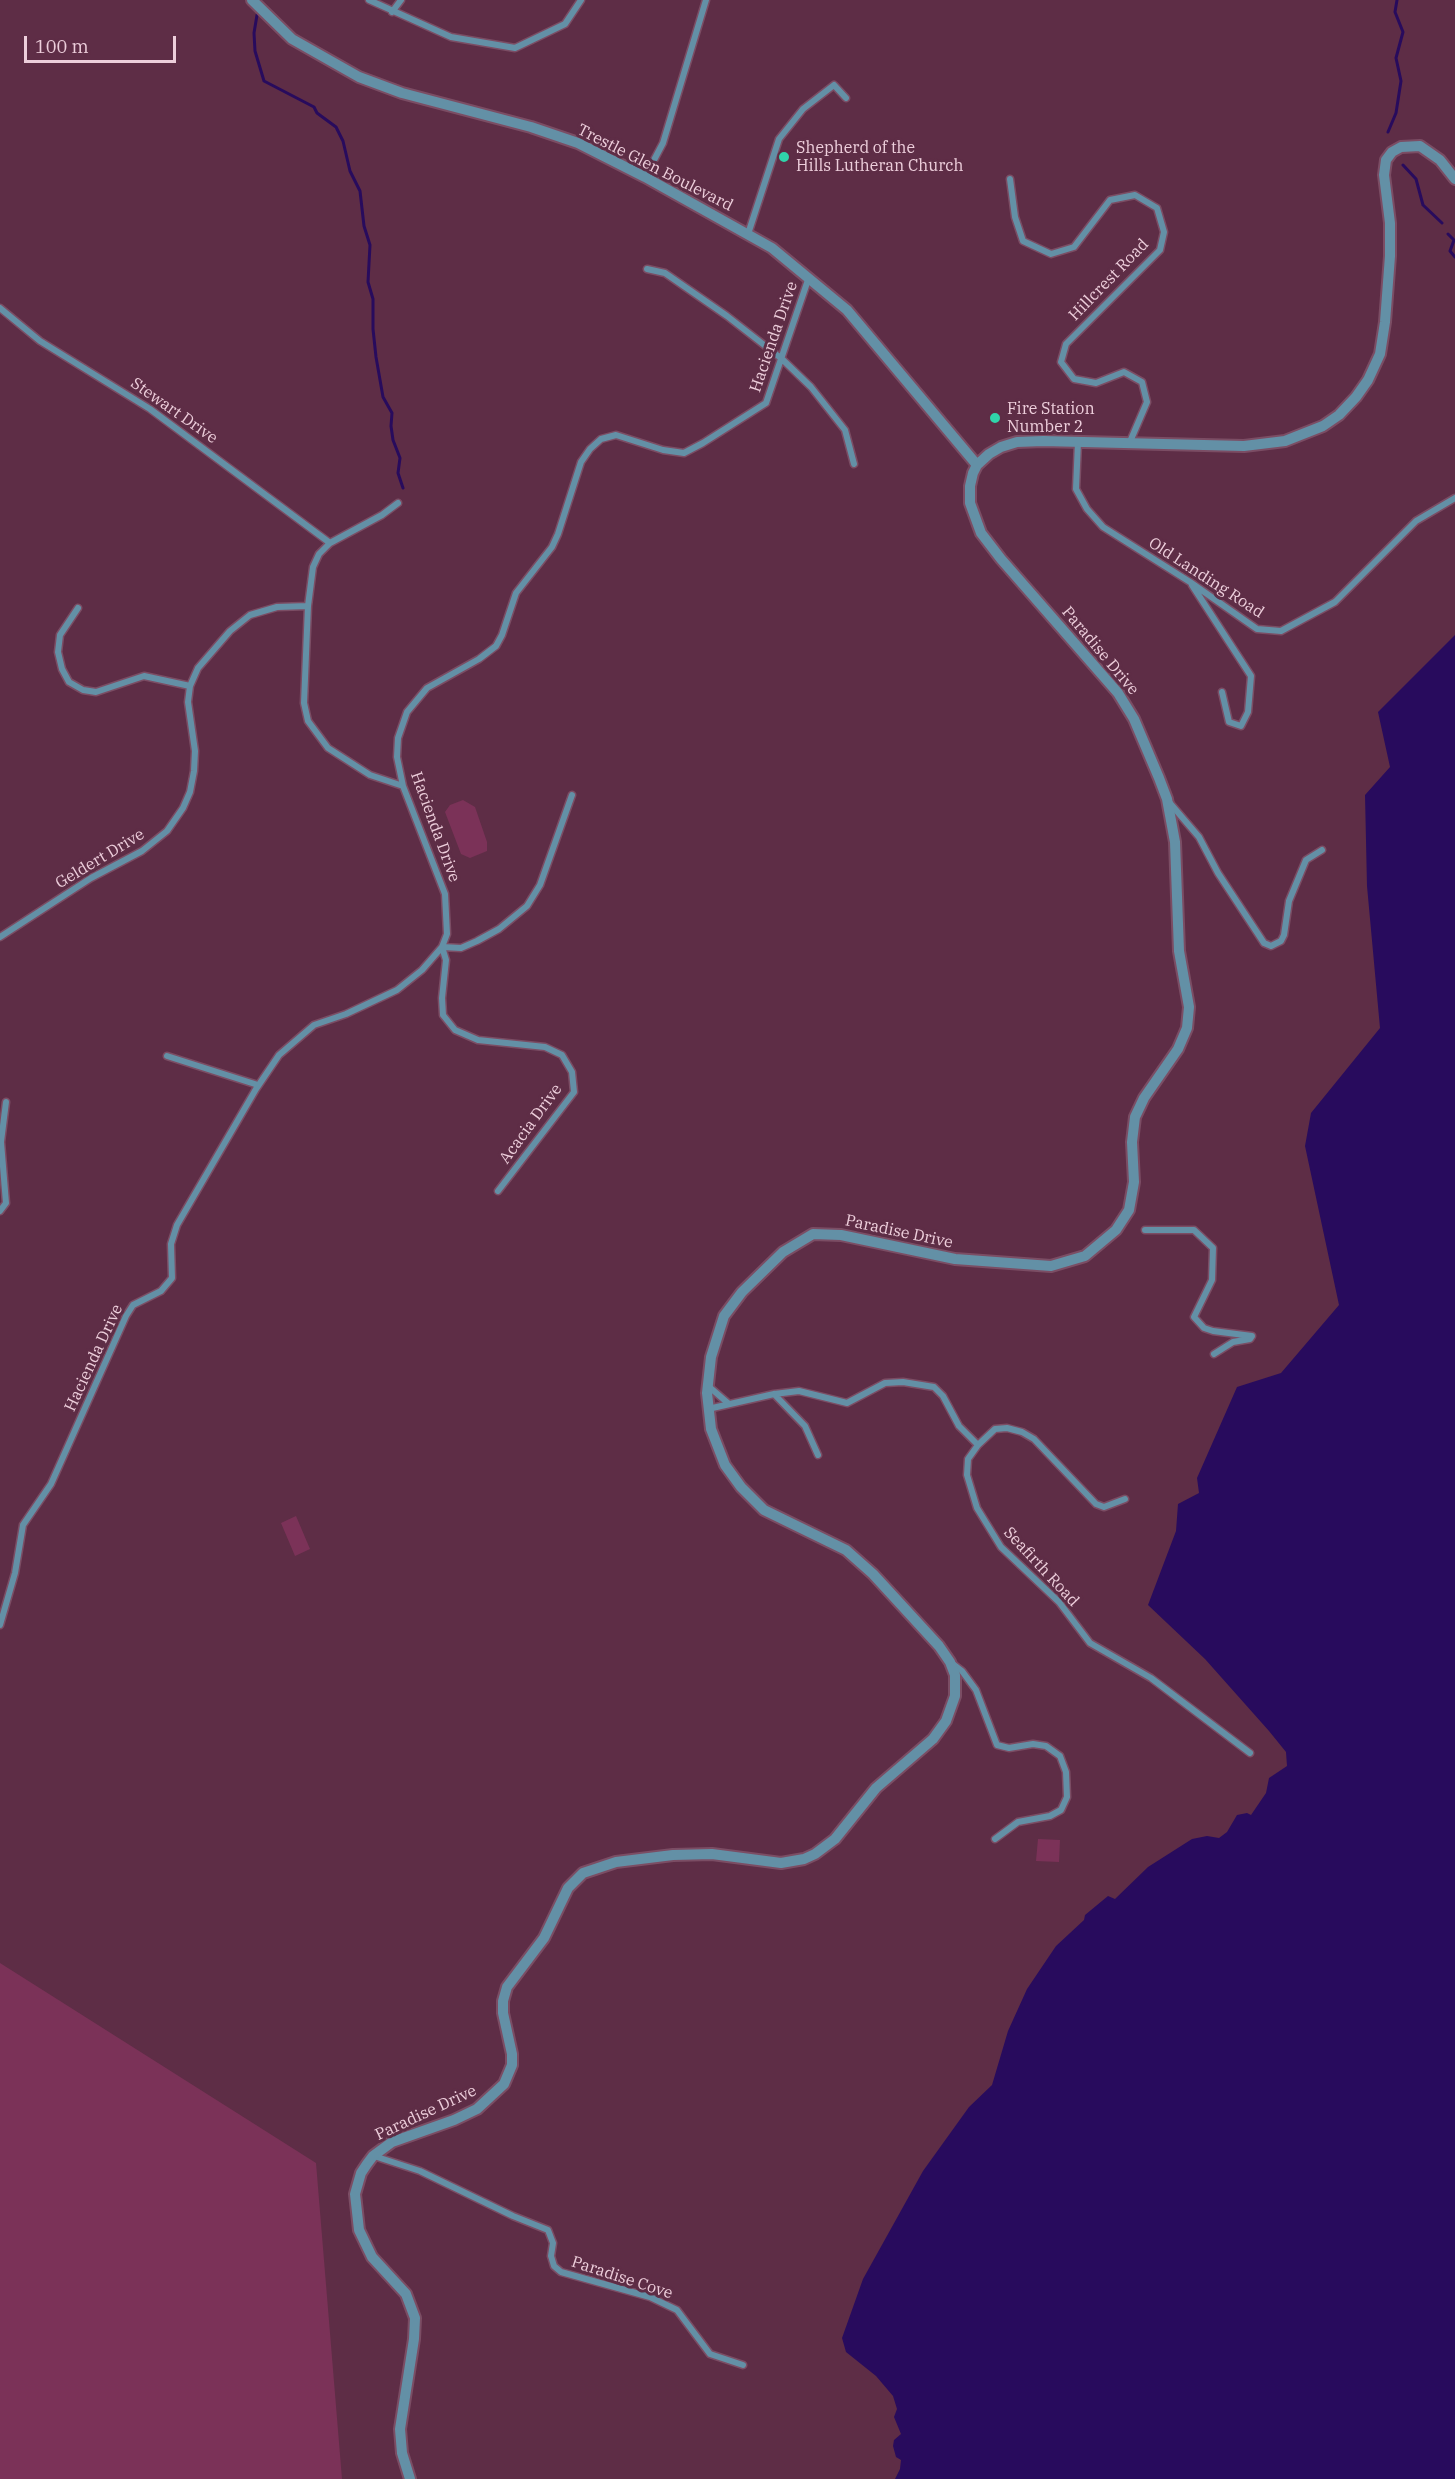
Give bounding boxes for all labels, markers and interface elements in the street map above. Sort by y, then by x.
scale bar [27,24,178,62]
text: 100 m [35,35,89,58]
street label: Trestle Glen Boulevard [574,120,736,216]
place label: Shepherd of the Hills Lutheran Church [796,138,964,176]
marker: Shepherd of the Hills Lutheran Church [777,150,791,164]
street label: Hillcrest Road [1065,235,1153,325]
street label: Hacienda Drive [746,279,802,395]
street label: Stewart Drive [127,374,221,448]
place label: Fire Station Number 2 [1007,399,1095,437]
marker: Fire Station Number 2 [988,411,1002,425]
street label: Old Landing Road [1145,534,1267,622]
street label: Paradise Drive [1057,603,1143,699]
street label: Hacienda Drive [406,769,464,885]
street label: Geldert Drive [52,825,148,893]
street label: Acacia Drive [496,1080,566,1168]
street label: Paradise Drive [843,1211,955,1253]
street label: Hacienda Drive [61,1301,127,1415]
street label: Seafirth Road [999,1523,1083,1611]
street label: Paradise Drive [372,2081,480,2145]
street label: Paradise Cove [569,2253,675,2303]

